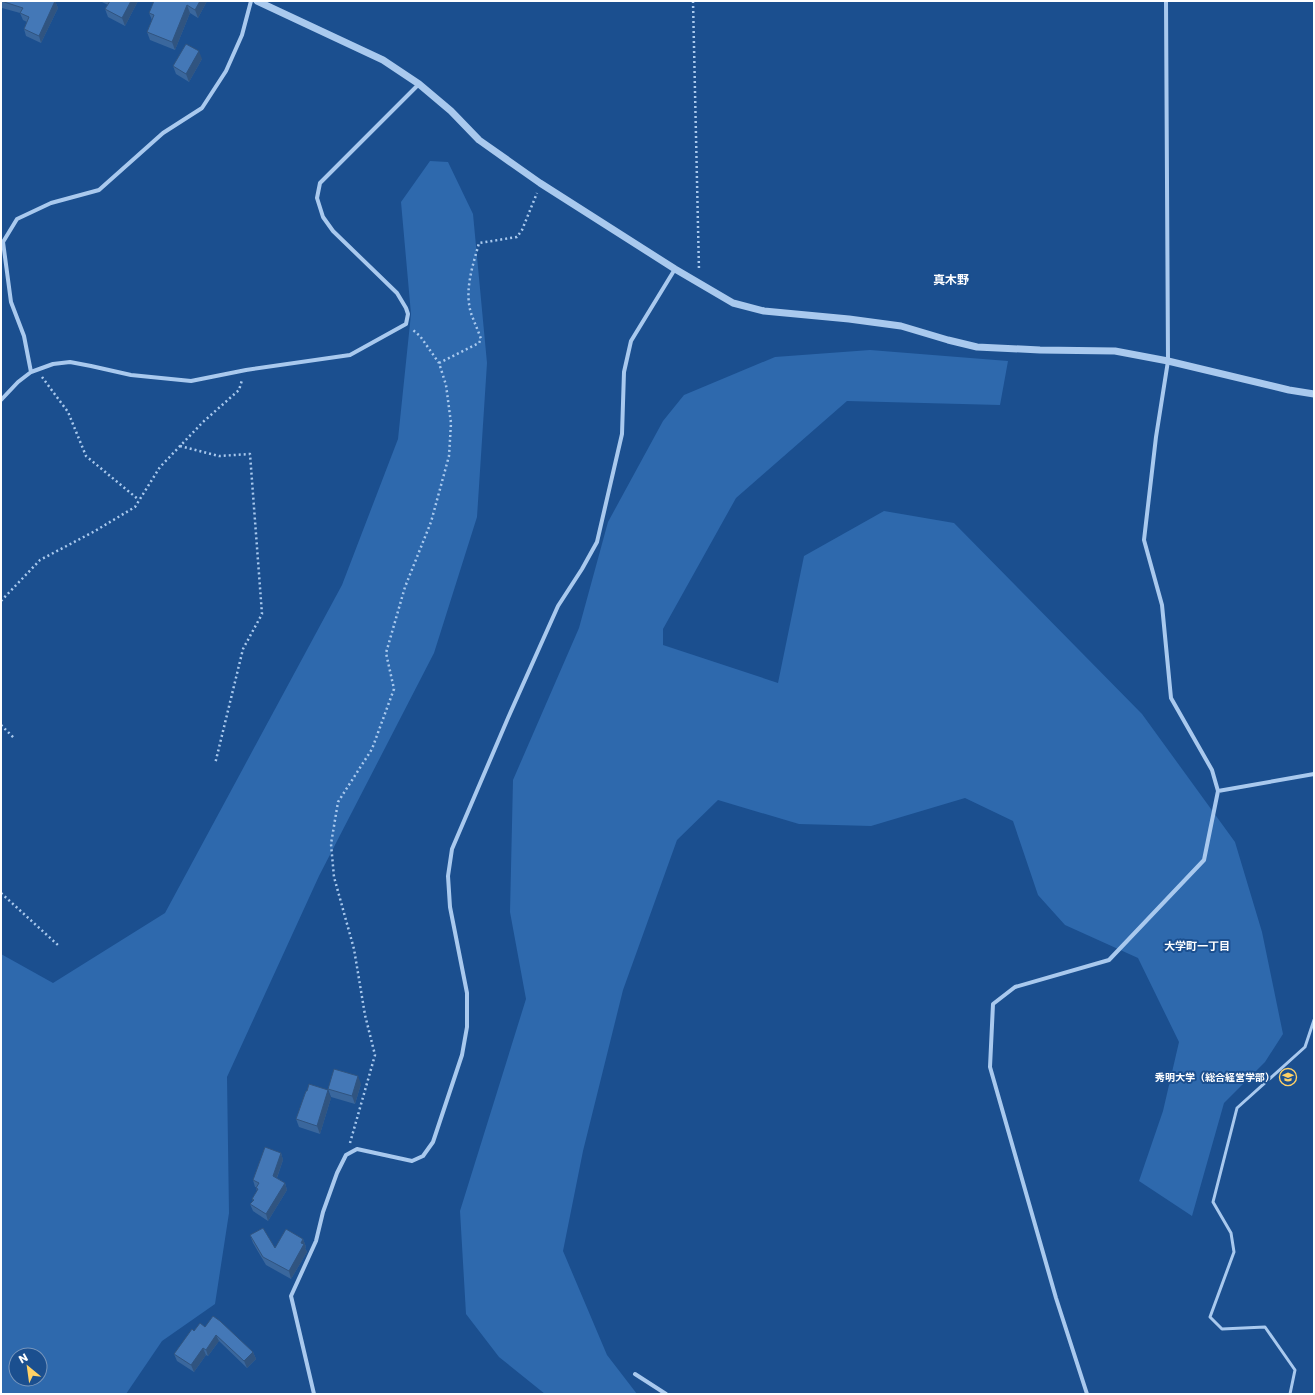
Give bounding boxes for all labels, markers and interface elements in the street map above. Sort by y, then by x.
district label: 真木野 [933,271,969,288]
district label: 大学町一丁目 [1164,938,1230,954]
school or university icon: 秀明大学（総合経営学部） [1278,1067,1298,1087]
place label: 秀明大学（総合経営学部） [1155,1070,1275,1085]
north arrow [8,1347,48,1387]
text: N [16,1349,31,1367]

